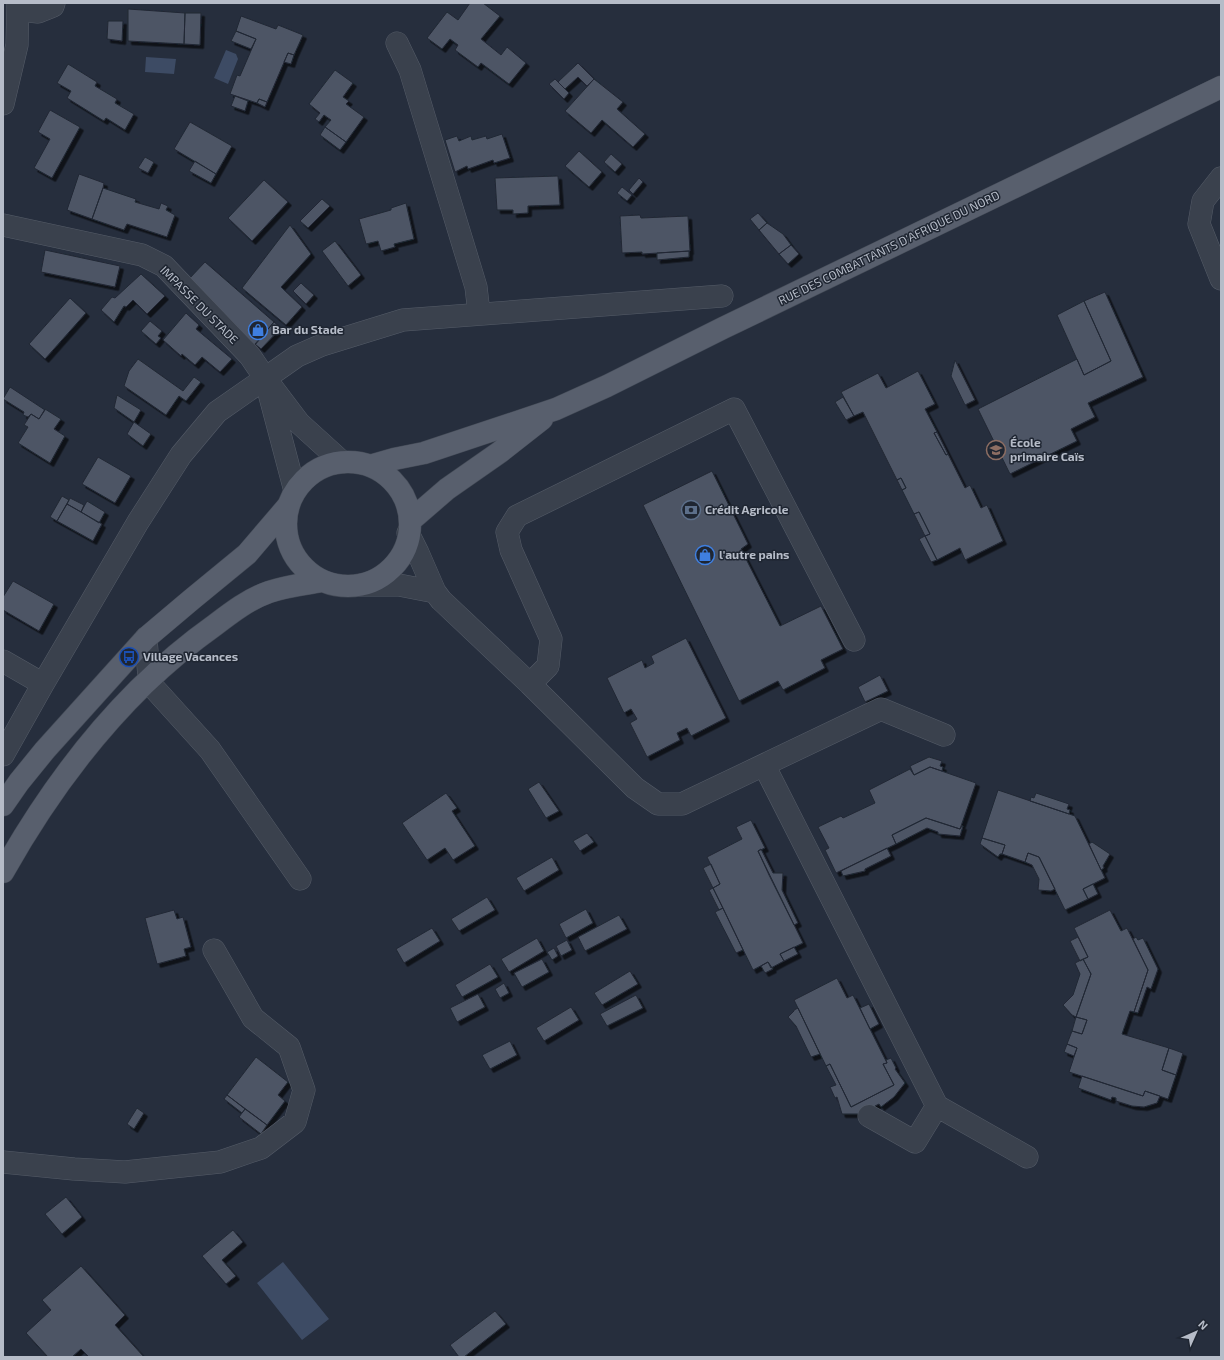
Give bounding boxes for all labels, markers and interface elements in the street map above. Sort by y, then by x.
street label: RUE DES COMBATTANTS D'AFRIQUE DU NORD [776,187,1002,308]
street label: IMPASSE DU STADE [158,262,242,346]
shop icon: Bar du Stade [247,319,269,341]
place label: Bar du Stade [272,322,344,336]
place label: École primaire Caïs [1010,435,1084,463]
school or university icon: École primaire Caïs [985,439,1007,461]
bank icon: Crédit Agricole [680,499,702,521]
place label: Crédit Agricole [705,502,789,516]
shop icon: l'autre pains [694,544,716,566]
place label: l'autre pains [719,547,789,561]
bus stop icon: Village Vacances [118,646,140,668]
place label: Village Vacances [143,649,238,663]
north arrow [1176,1312,1216,1352]
text: N [1196,1317,1211,1332]

